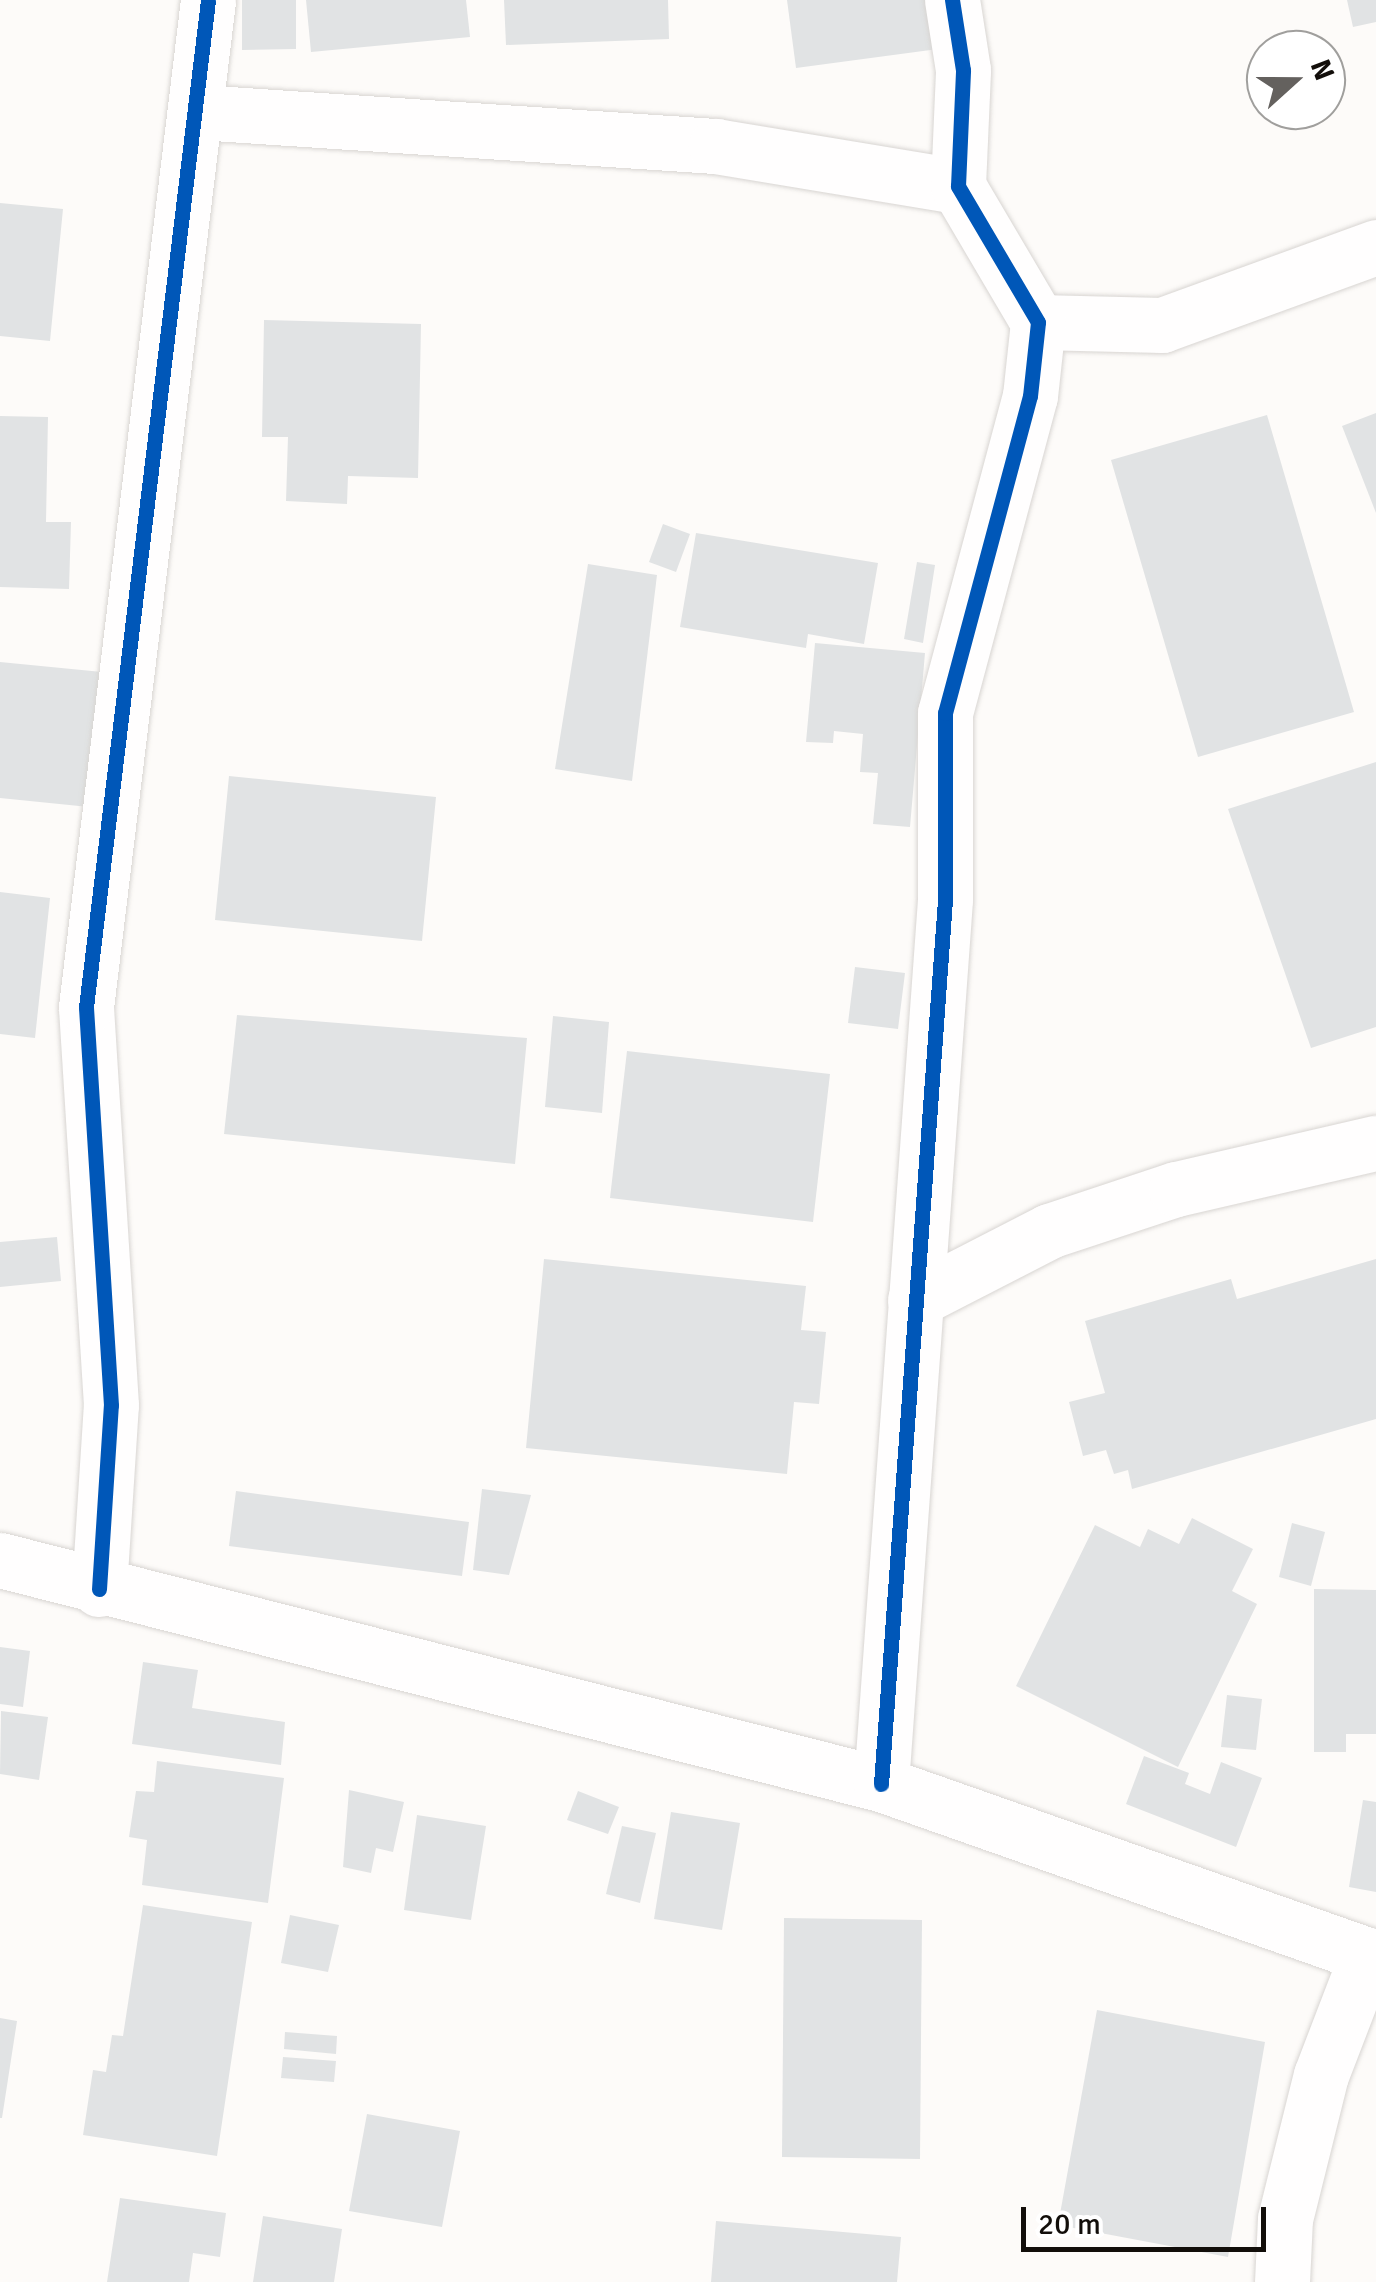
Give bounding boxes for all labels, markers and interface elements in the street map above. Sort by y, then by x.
north arrow [1246,30,1346,130]
text: N [1303,55,1341,85]
scale bar [1026,2187,1271,2249]
text: 20 m [1038,2206,1101,2243]

